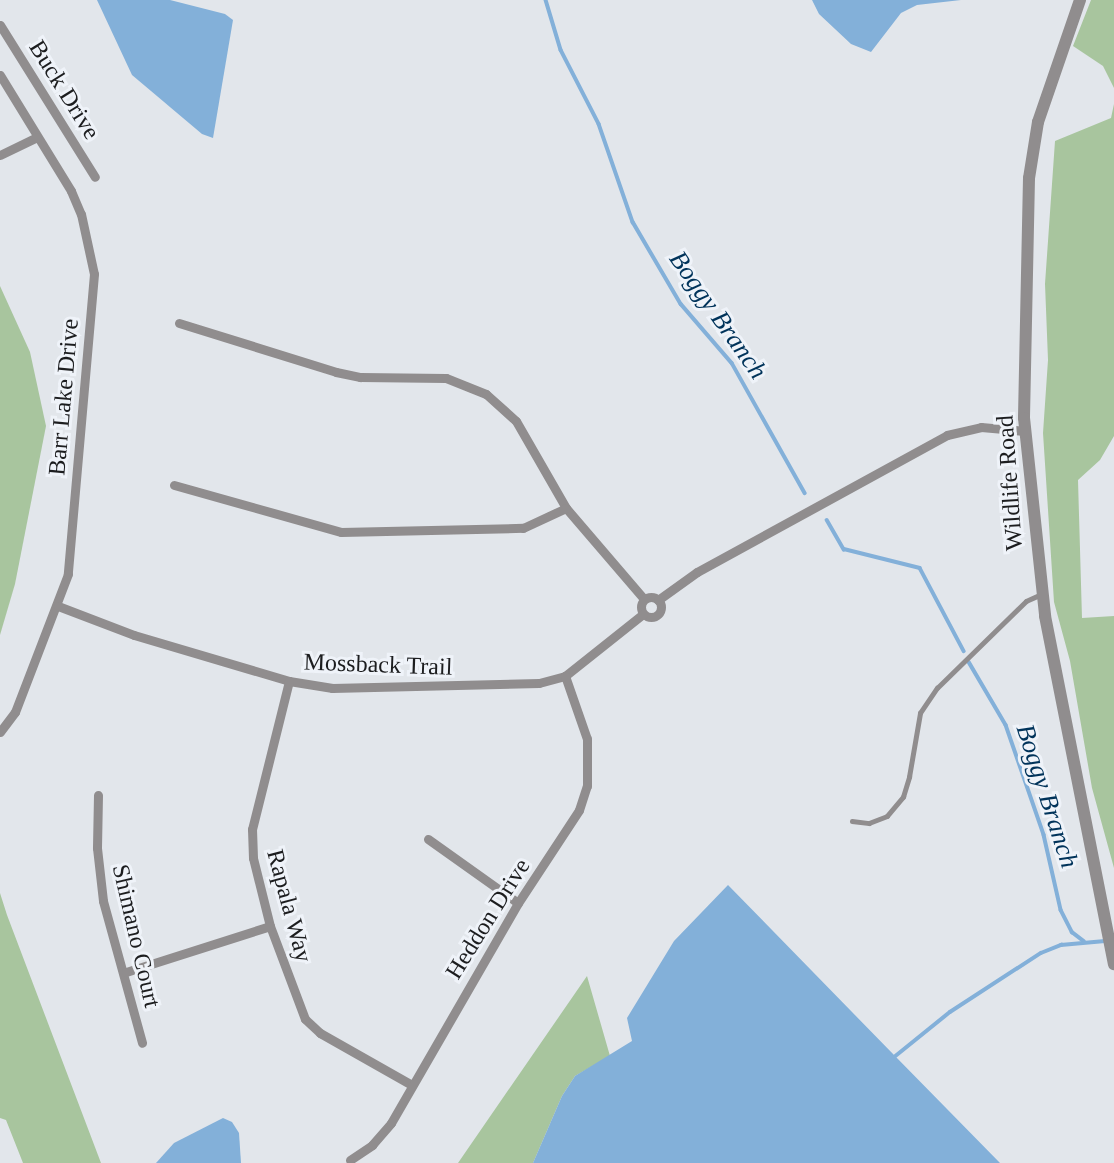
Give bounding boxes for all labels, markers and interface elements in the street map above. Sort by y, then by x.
street label: Buck Drive [22,35,106,145]
water label: Boggy Branch [662,245,774,385]
street label: Barr Lake Drive [43,317,85,477]
street label: Wildlife Road [991,414,1029,552]
street label: Mossback Trail [303,648,453,682]
water label: Boggy Branch [1009,720,1085,872]
street label: Rapala Way [260,846,318,966]
street label: Heddon Drive [440,853,536,985]
street label: Shimano Court [106,862,166,1010]

